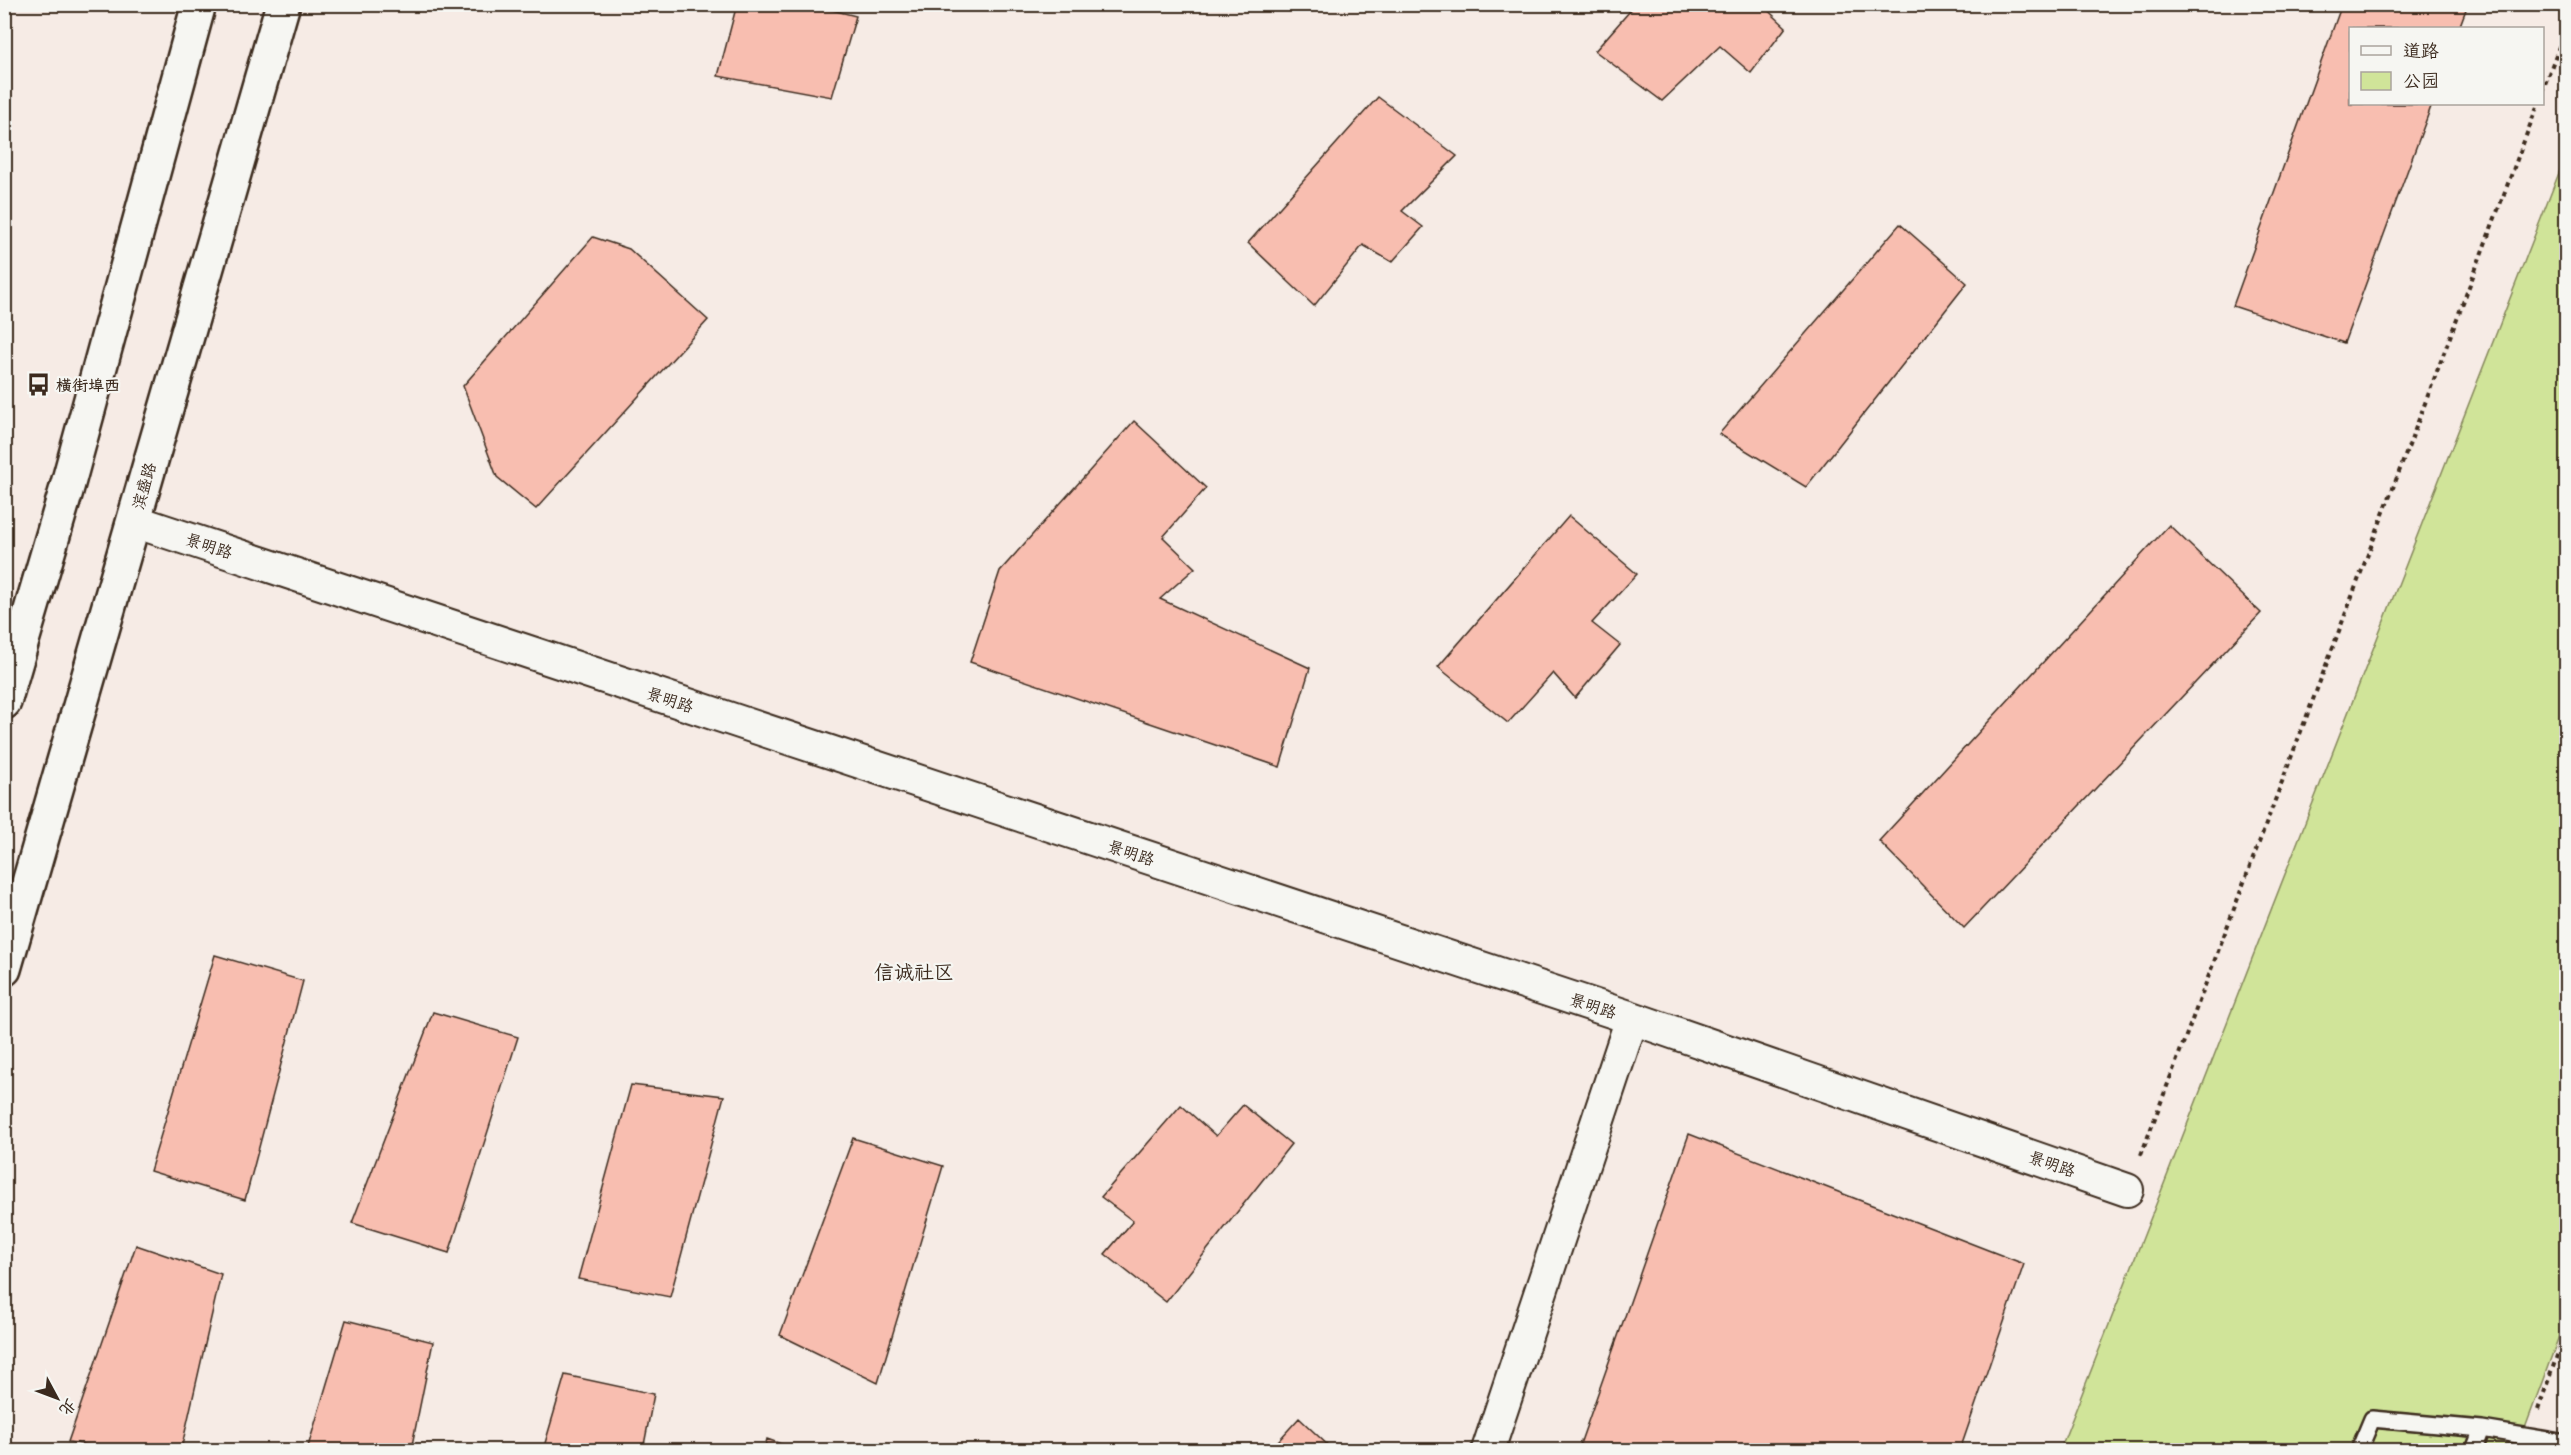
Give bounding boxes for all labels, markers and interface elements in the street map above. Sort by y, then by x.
legend [2349,27,2544,105]
text: 道路 [2403,35,2439,67]
text: 公园 [2403,65,2439,97]
place label: 横街埠西 [56,371,120,400]
bus stop icon: 横街埠西 [25,372,51,398]
street label: 滨盛路 [123,459,165,513]
street label: 景明路 [182,525,236,567]
street label: 景明路 [643,679,697,721]
street label: 景明路 [1104,832,1158,874]
district label: 信诚社区 [874,955,954,990]
street label: 景明路 [1566,985,1620,1027]
street label: 景明路 [2025,1142,2079,1186]
north arrow [27,1368,87,1428]
text: 北 [52,1392,84,1423]

